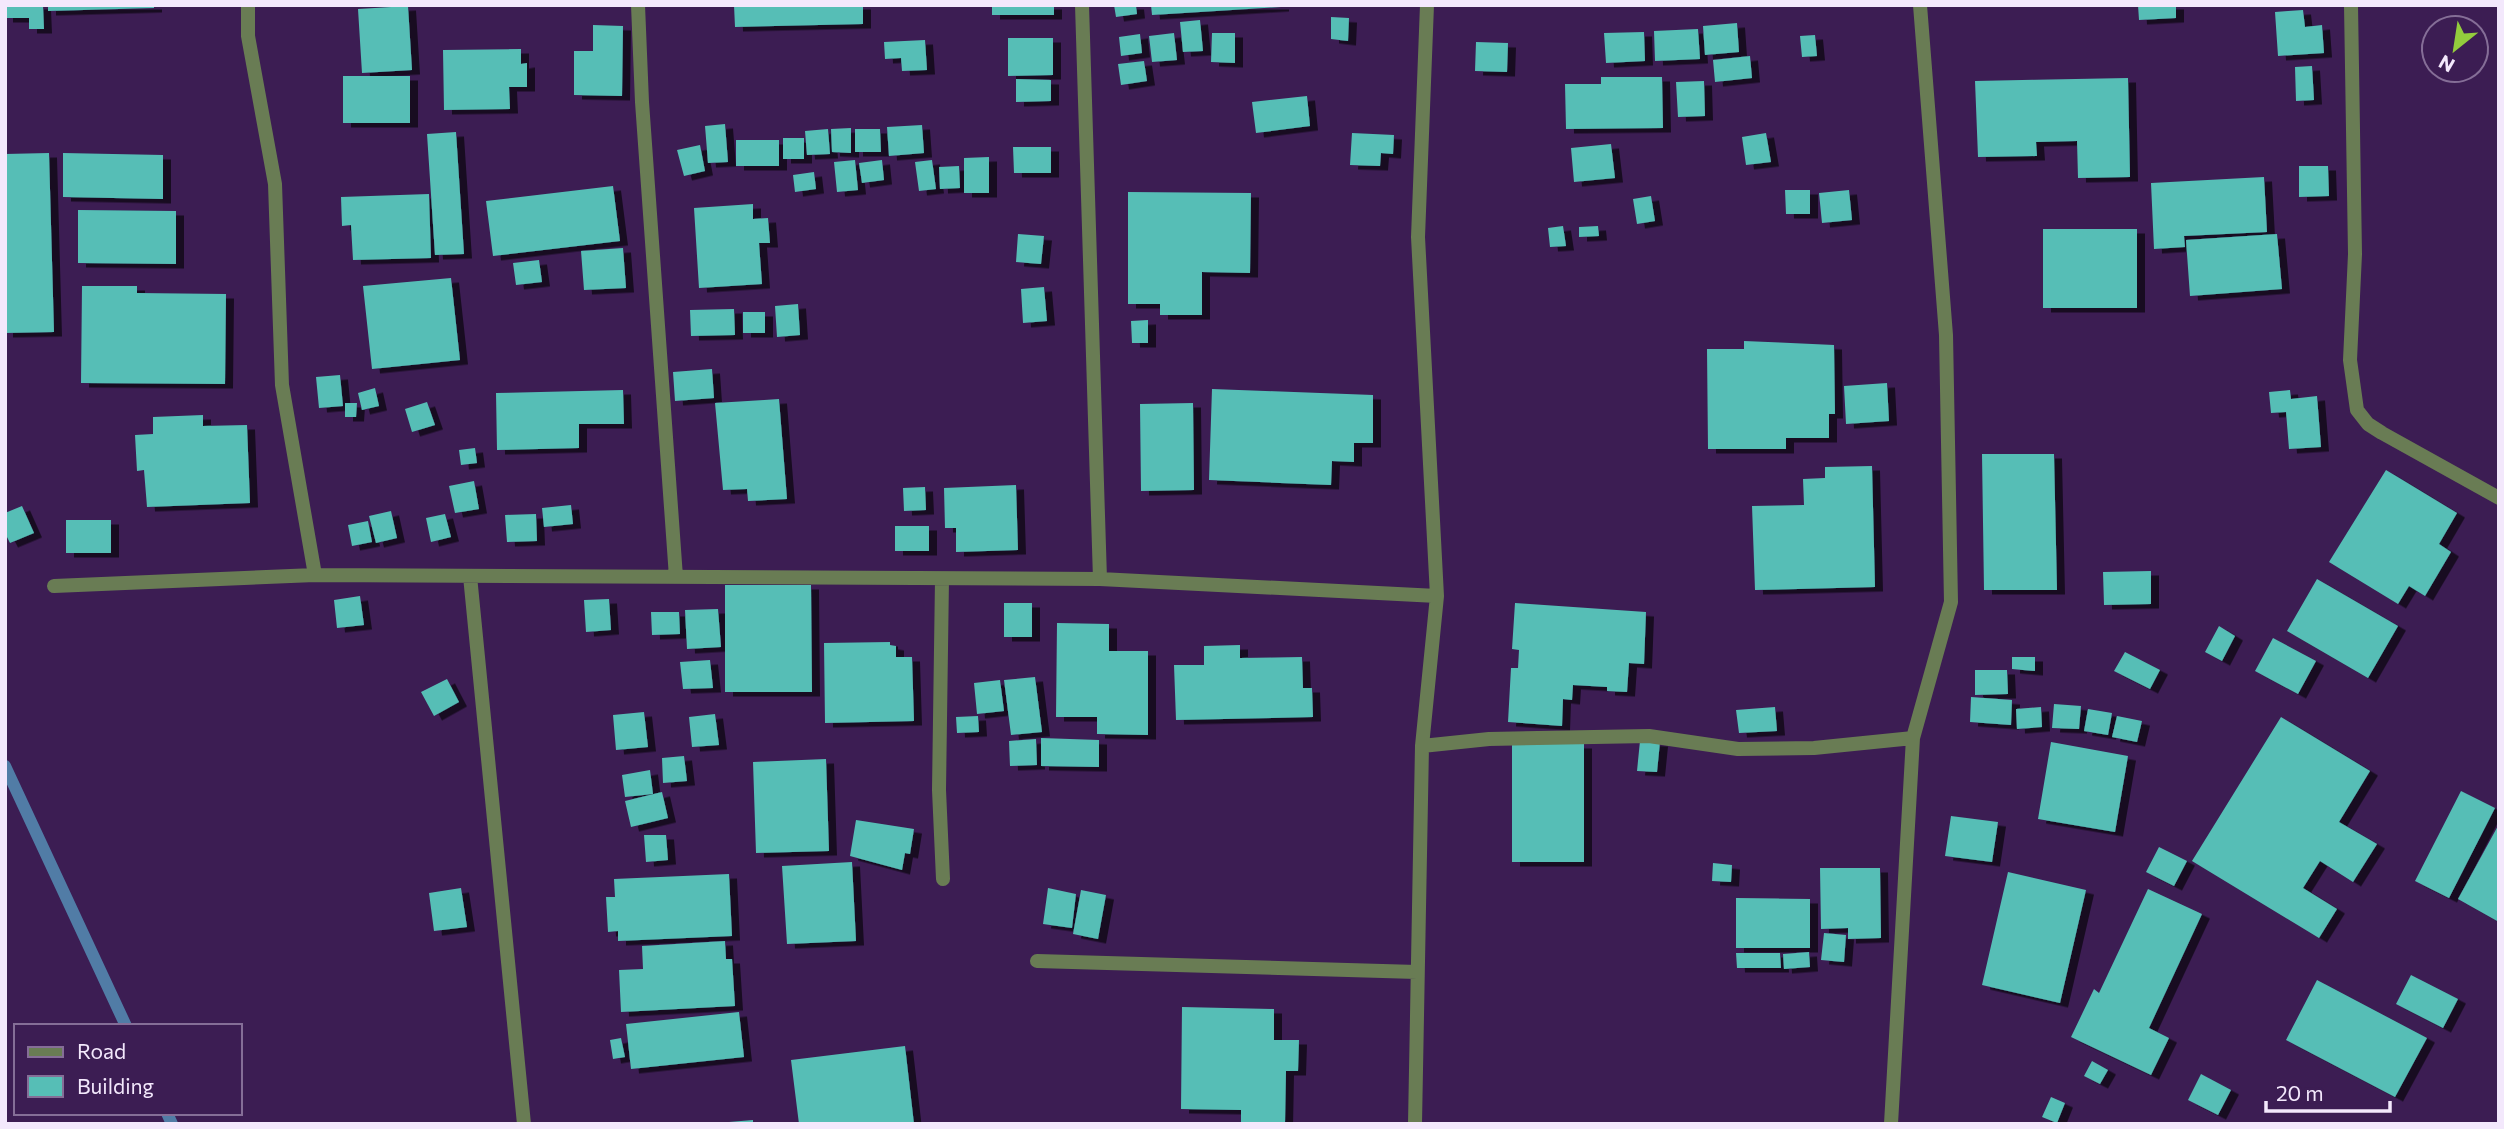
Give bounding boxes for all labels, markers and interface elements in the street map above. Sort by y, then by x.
north arrow [2420,14,2490,84]
text: N [2434,51,2458,78]
legend [14,1024,242,1115]
text: Road [77,1038,126,1063]
scale bar [2266,1070,2390,1114]
text: Building [77,1073,154,1098]
text: 20 m [2276,1080,2324,1105]

